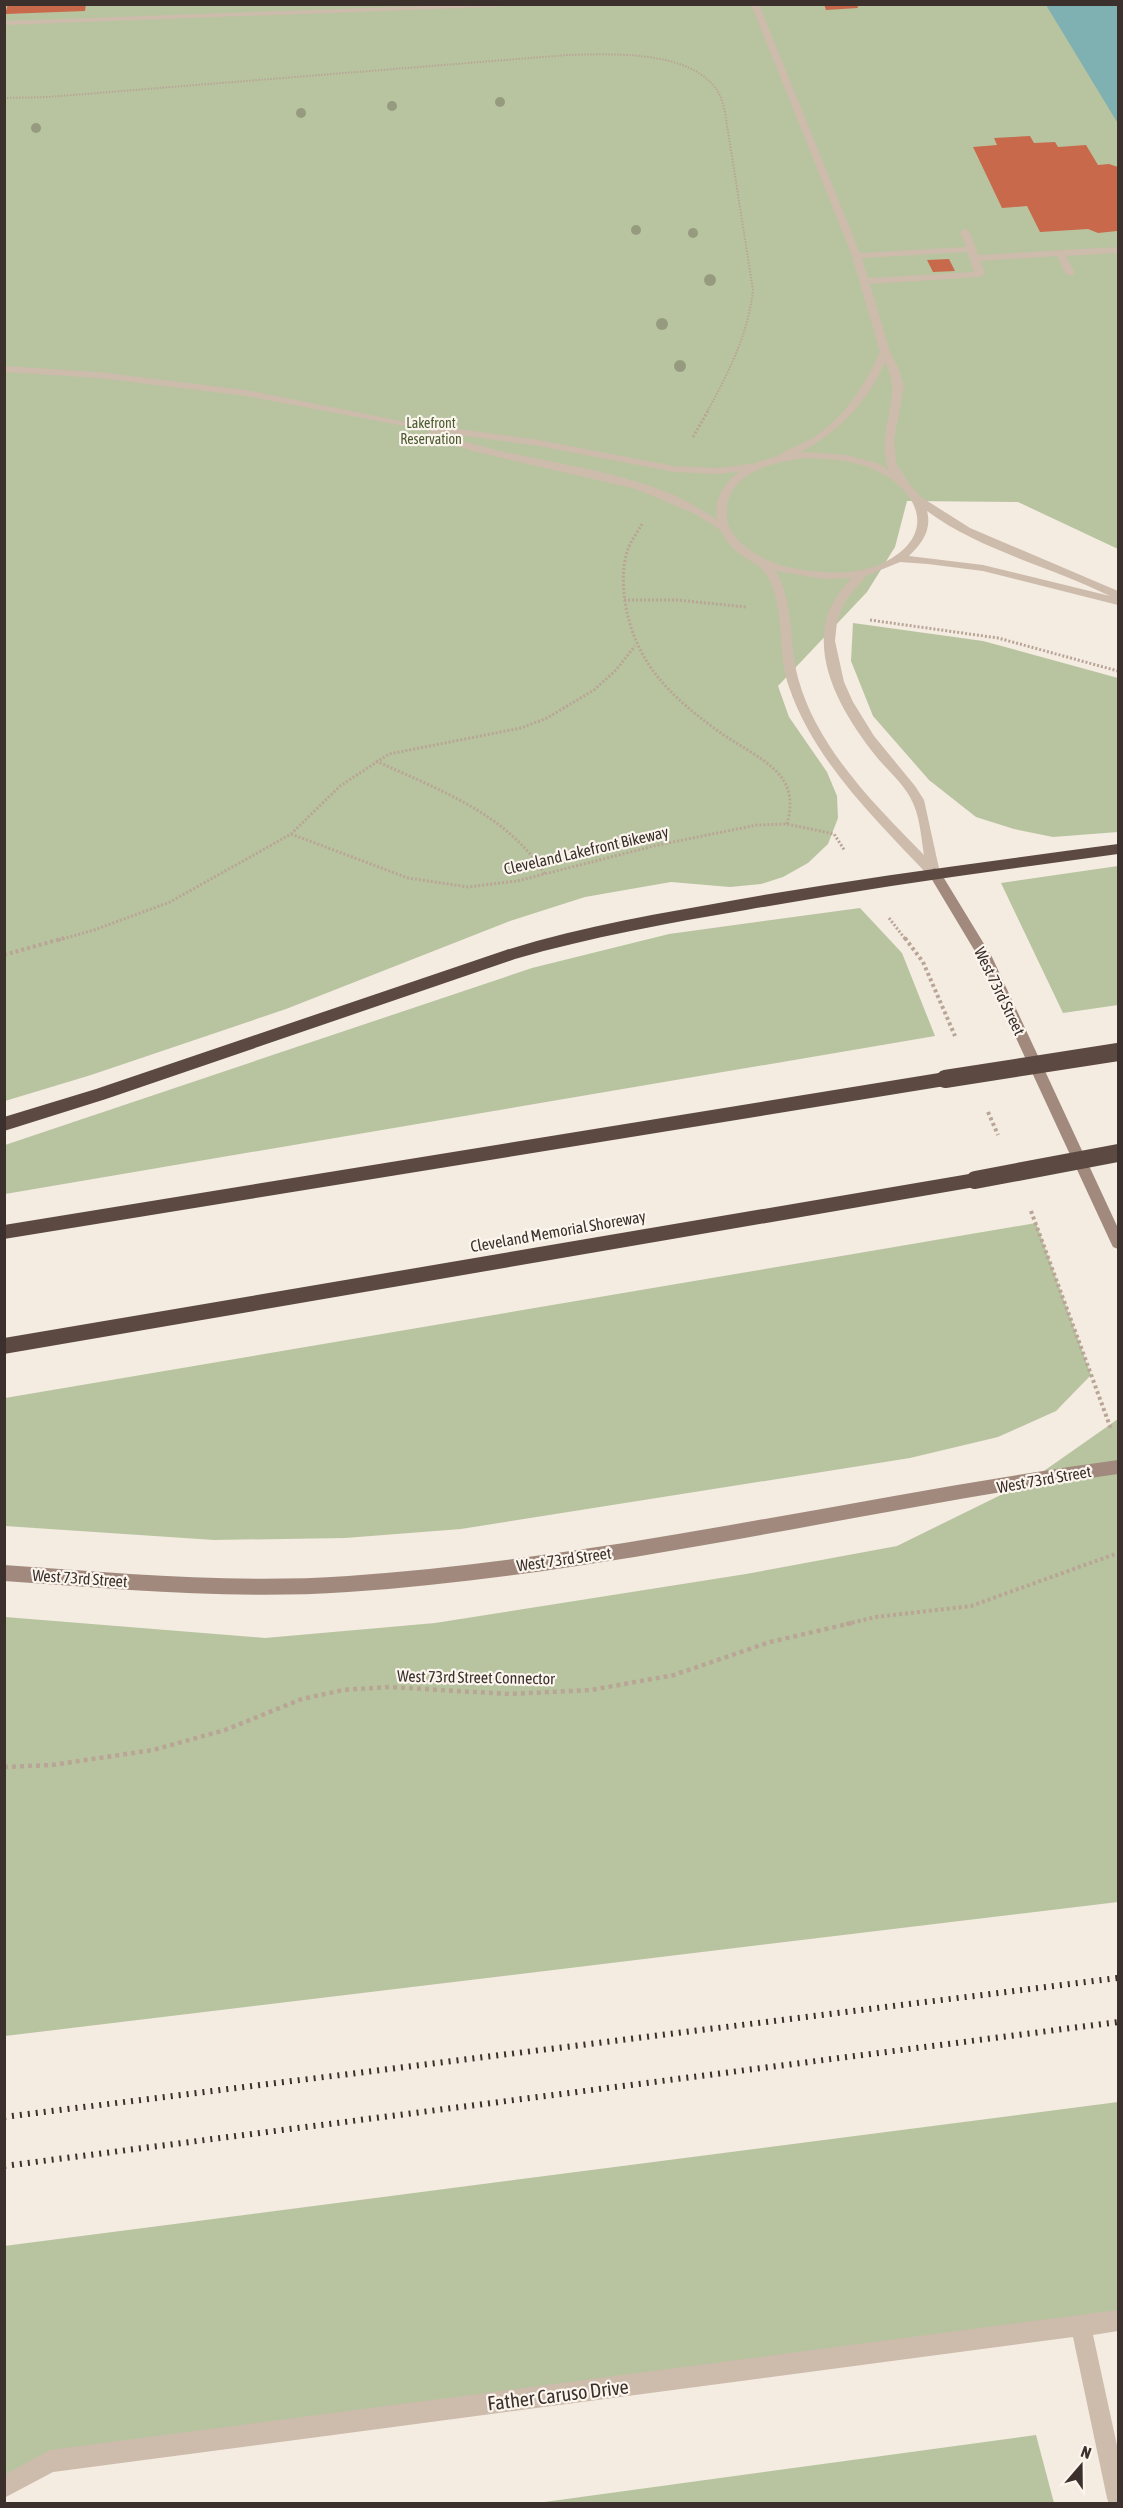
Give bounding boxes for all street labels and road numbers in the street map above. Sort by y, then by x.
street label: Cleveland Lakefront Bikeway [502,822,671,879]
street label: West 73rd Street [971,944,1029,1038]
street label: Cleveland Memorial Shoreway [469,1207,648,1256]
street label: West 73rd Street [995,1462,1093,1496]
street label: West 73rd Street [515,1543,613,1575]
street label: West 73rd Street [32,1566,129,1590]
street label: West 73rd Street Connector [397,1667,555,1687]
street label: Father Caruso Drive [486,2374,630,2415]

